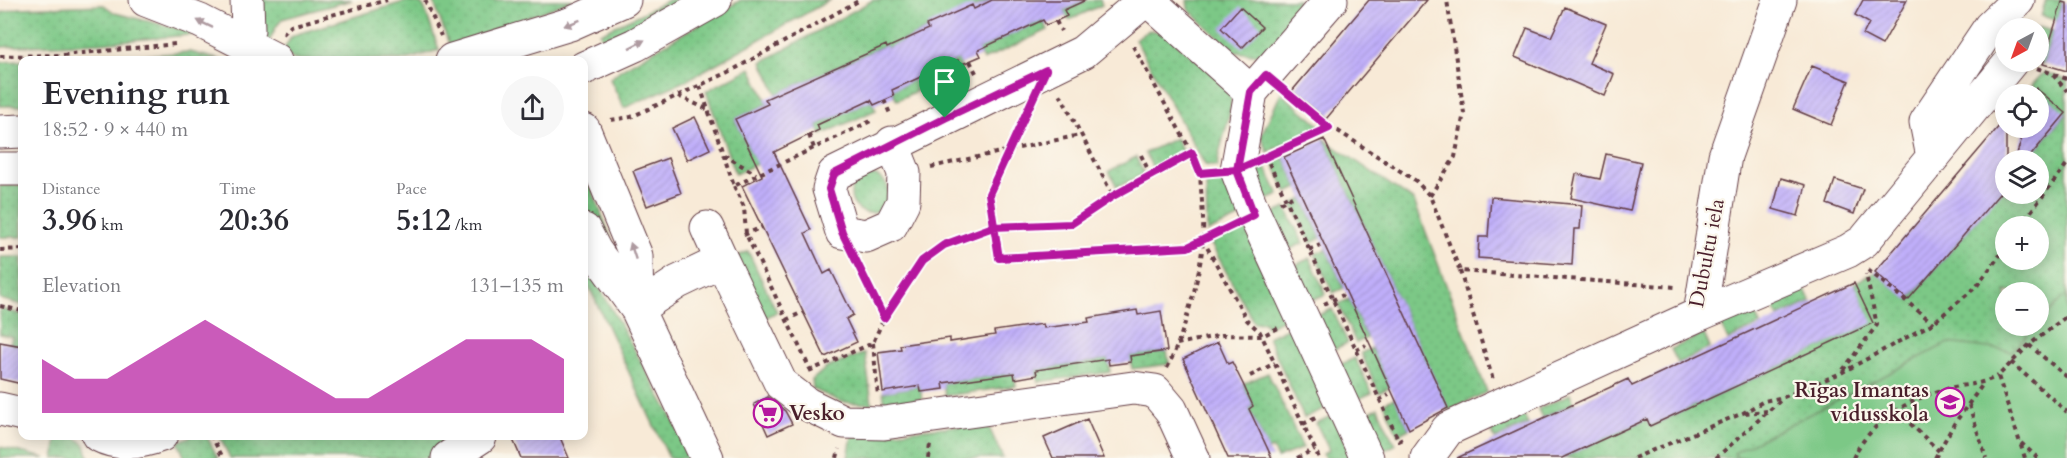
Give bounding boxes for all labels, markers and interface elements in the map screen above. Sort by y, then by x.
one-way arrow [563,18,581,28]
north arrow [1995,18,2049,72]
map controls [1995,18,2049,336]
one-way arrow [196,19,213,28]
one-way arrow [629,39,646,49]
pin [919,56,970,118]
icon: arrive [928,65,961,98]
text: Evening run [42,71,230,116]
button: share [501,76,564,139]
button: locate [1995,84,2049,138]
text: 18:52 · 9 × 440 m [42,116,188,143]
button: layers [1995,150,2049,204]
text: Distance [42,178,100,200]
text: Time [219,178,256,200]
text: Pace [396,178,427,200]
street label: Dubultu iela [1682,196,1732,310]
text: 3.96 [42,200,97,241]
text: 20:36 [219,200,289,241]
text: 5:12 [396,200,451,241]
text: km [97,214,123,236]
text: /km [451,214,482,236]
button: + [1995,216,2049,270]
one-way arrow [628,242,637,260]
text: Elevation [42,272,121,299]
text: 131–135 m [469,272,564,299]
button: − [1995,282,2049,336]
place label: Rīgas Imantas vidusskola [1794,376,1930,429]
school or university icon: Rīgas Imantas vidusskola [1934,386,1966,418]
supermarket icon: Vesko [752,397,784,429]
place label: Vesko [789,399,845,428]

